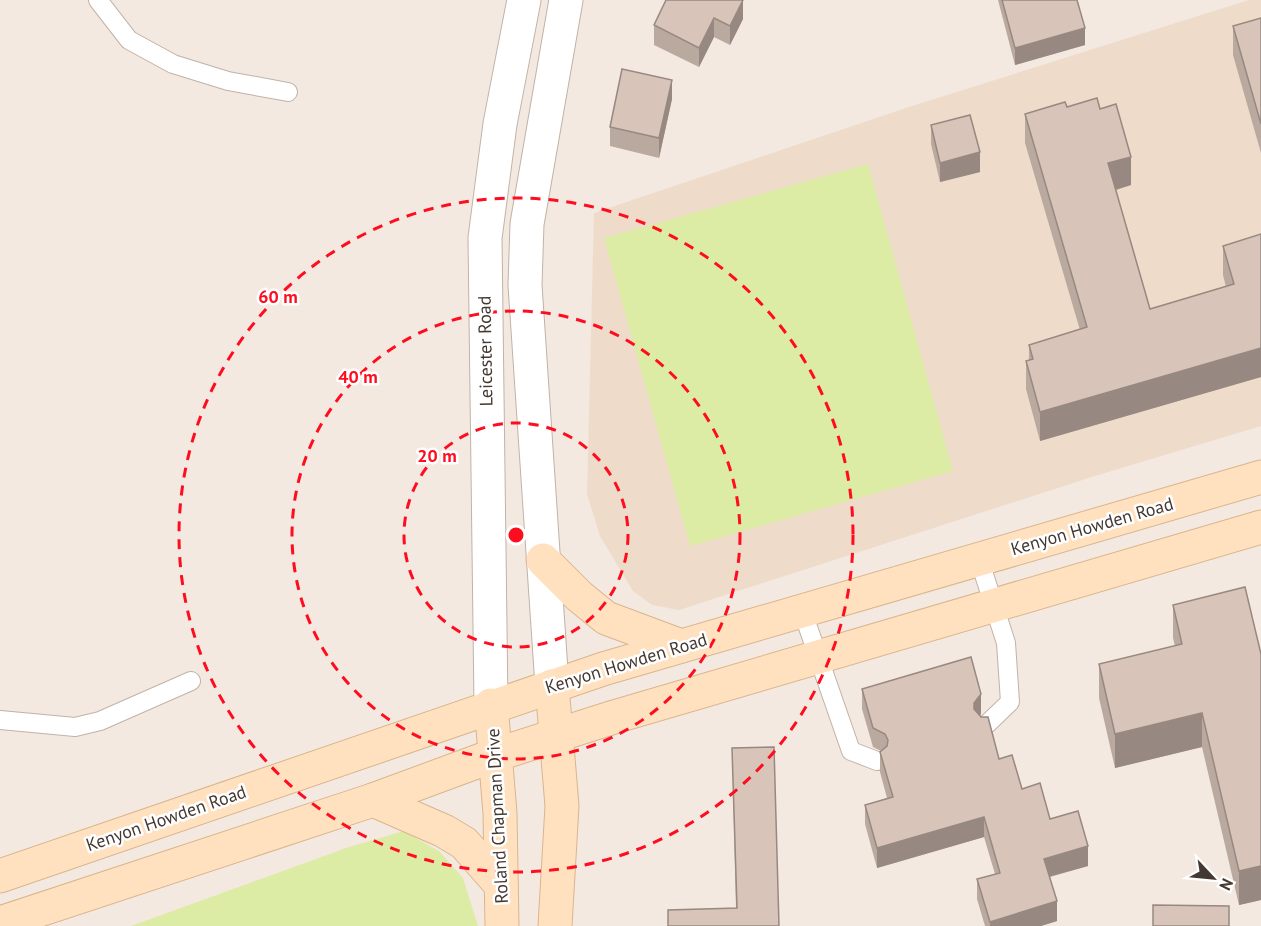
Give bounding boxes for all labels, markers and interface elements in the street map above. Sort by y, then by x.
text: 60 m [258,285,298,308]
street label: Leicester Road [473,295,497,407]
text: 40 m [338,365,378,388]
text: 20 m [417,444,457,467]
street label: Kenyon Howden Road [1008,492,1176,560]
centre of rings [506,525,526,545]
street label: Kenyon Howden Road [542,627,710,699]
street label: Roland Chapman Drive [481,728,513,904]
street label: Kenyon Howden Road [83,780,249,856]
north arrow [1183,848,1243,908]
text: N [1215,875,1238,894]

